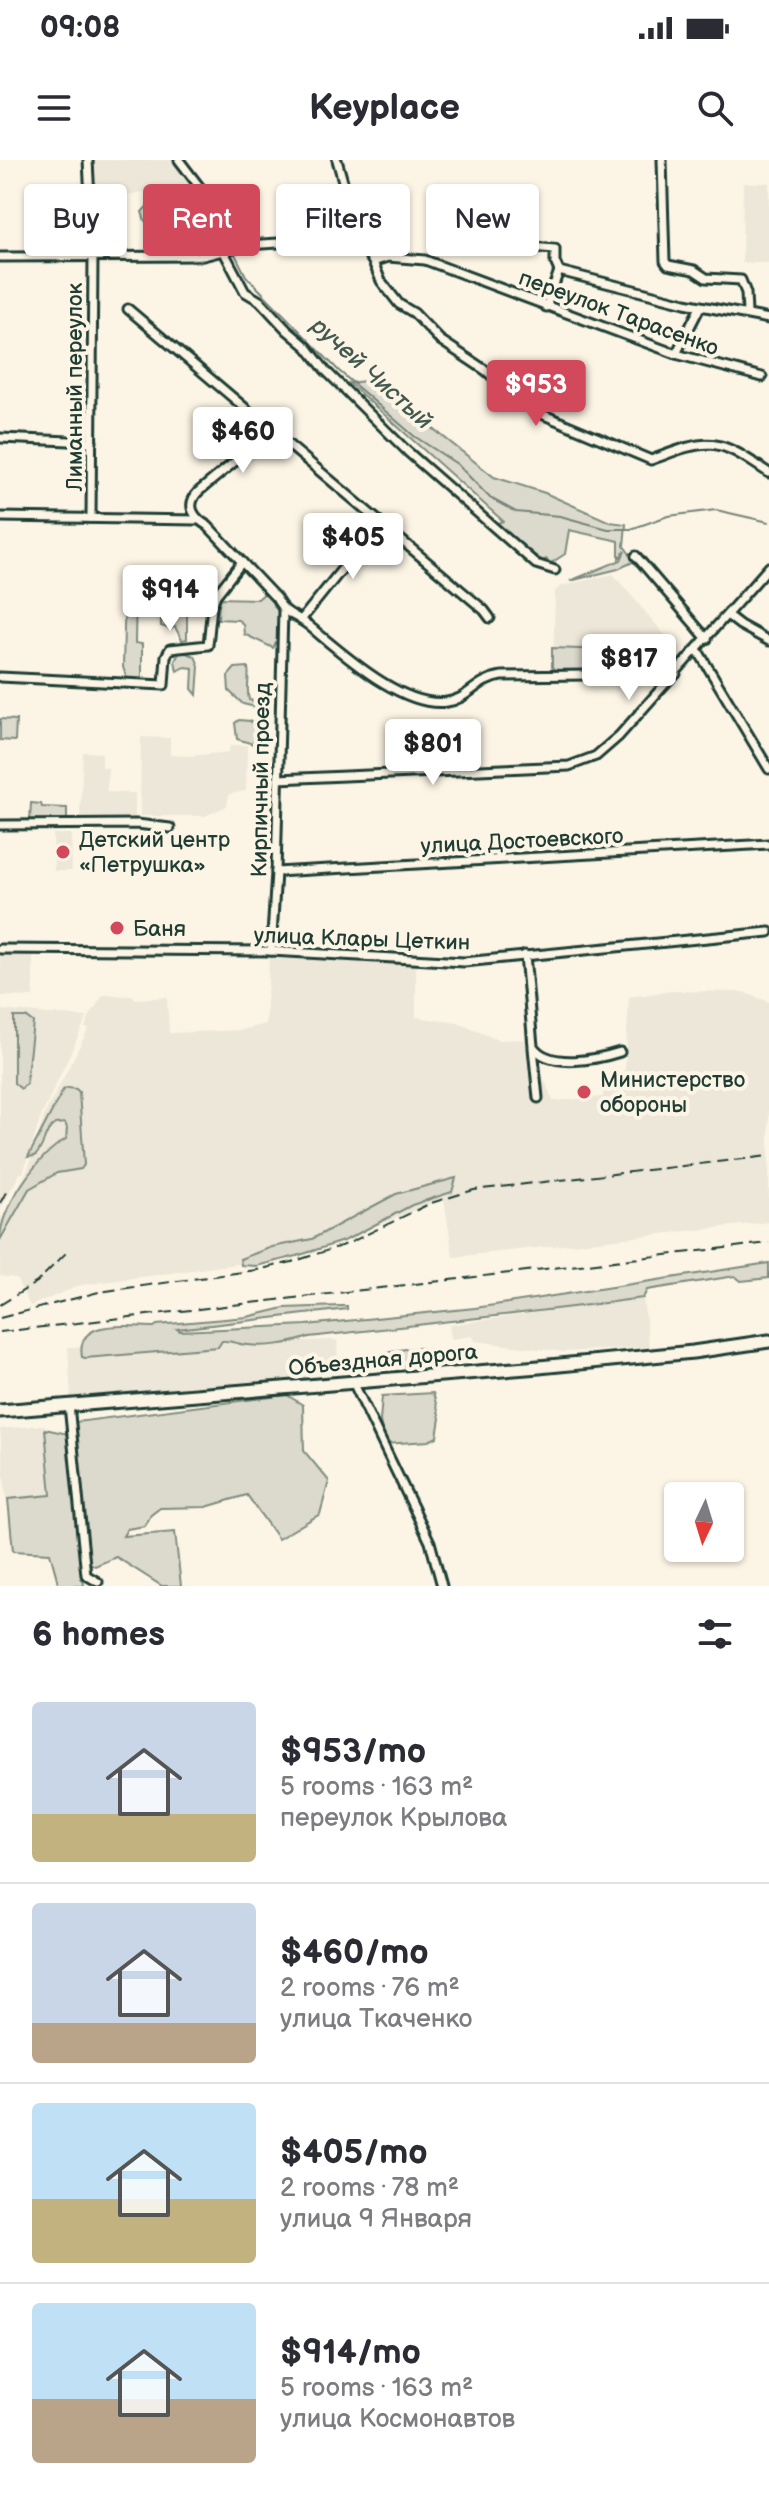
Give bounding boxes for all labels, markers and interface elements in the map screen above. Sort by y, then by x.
text: 09:08 [40,10,120,46]
icon: menu [32,86,76,130]
icon: search [693,86,737,130]
text: Keyplace [309,87,460,130]
chip: Buy [24,184,127,256]
chip: Rent [143,184,260,256]
chip: Filters [276,184,410,256]
chip: New [426,184,539,256]
street label: переулок Тарасенко [515,265,722,362]
street label: Лиманный переулок [62,282,89,492]
water label: ручей Чистый [304,310,439,436]
pin: $953 [489,360,583,428]
text: $953 [505,370,567,401]
pin: $460 [196,407,290,475]
text: $460 [211,417,275,448]
pin: $405 [306,513,400,581]
text: $405 [321,523,385,554]
pin: $914 [123,565,217,633]
text: $914 [141,575,199,606]
pin: $817 [582,634,676,702]
text: $817 [600,644,658,675]
street label: Кирпичный проезд [246,682,277,878]
pin: $801 [386,719,480,787]
text: $801 [403,729,463,760]
street label: улица Достоевского [420,823,624,860]
place label: Детский центр «Петрушка» [79,827,231,879]
marker: Детский центр «Петрушка» [54,843,72,861]
place label: Баня [133,916,186,943]
marker: Баня [108,919,126,937]
street label: улица Клары Цеткин [253,922,471,957]
place label: Министерство обороны [600,1067,745,1119]
marker: Министерство обороны [575,1083,593,1101]
street label: Объездная дорога [287,1339,479,1382]
north arrow [664,1482,744,1562]
map controls [664,1482,744,1562]
icon: filters [693,1612,737,1656]
text: 6 homes [32,1614,165,1655]
text: $953/mo [280,1731,426,1772]
icon: home [96,1734,192,1830]
text: 5 rooms · 163 m² [280,1772,473,1803]
text: переулок Крылова [280,1803,507,1834]
text: $460/mo [280,1932,429,1973]
icon: home [96,1935,192,2031]
text: 2 rooms · 76 m² [280,1973,460,2004]
text: улица Ткаченко [280,2004,472,2035]
text: $405/mo [280,2132,428,2173]
icon: home [96,2135,192,2231]
text: 2 rooms · 78 m² [280,2173,459,2204]
text: улица 9 Января [280,2204,472,2235]
text: $914/mo [280,2332,421,2373]
icon: home [96,2335,192,2431]
text: 5 rooms · 163 m² [280,2373,473,2404]
text: улица Космонавтов [280,2404,515,2435]

